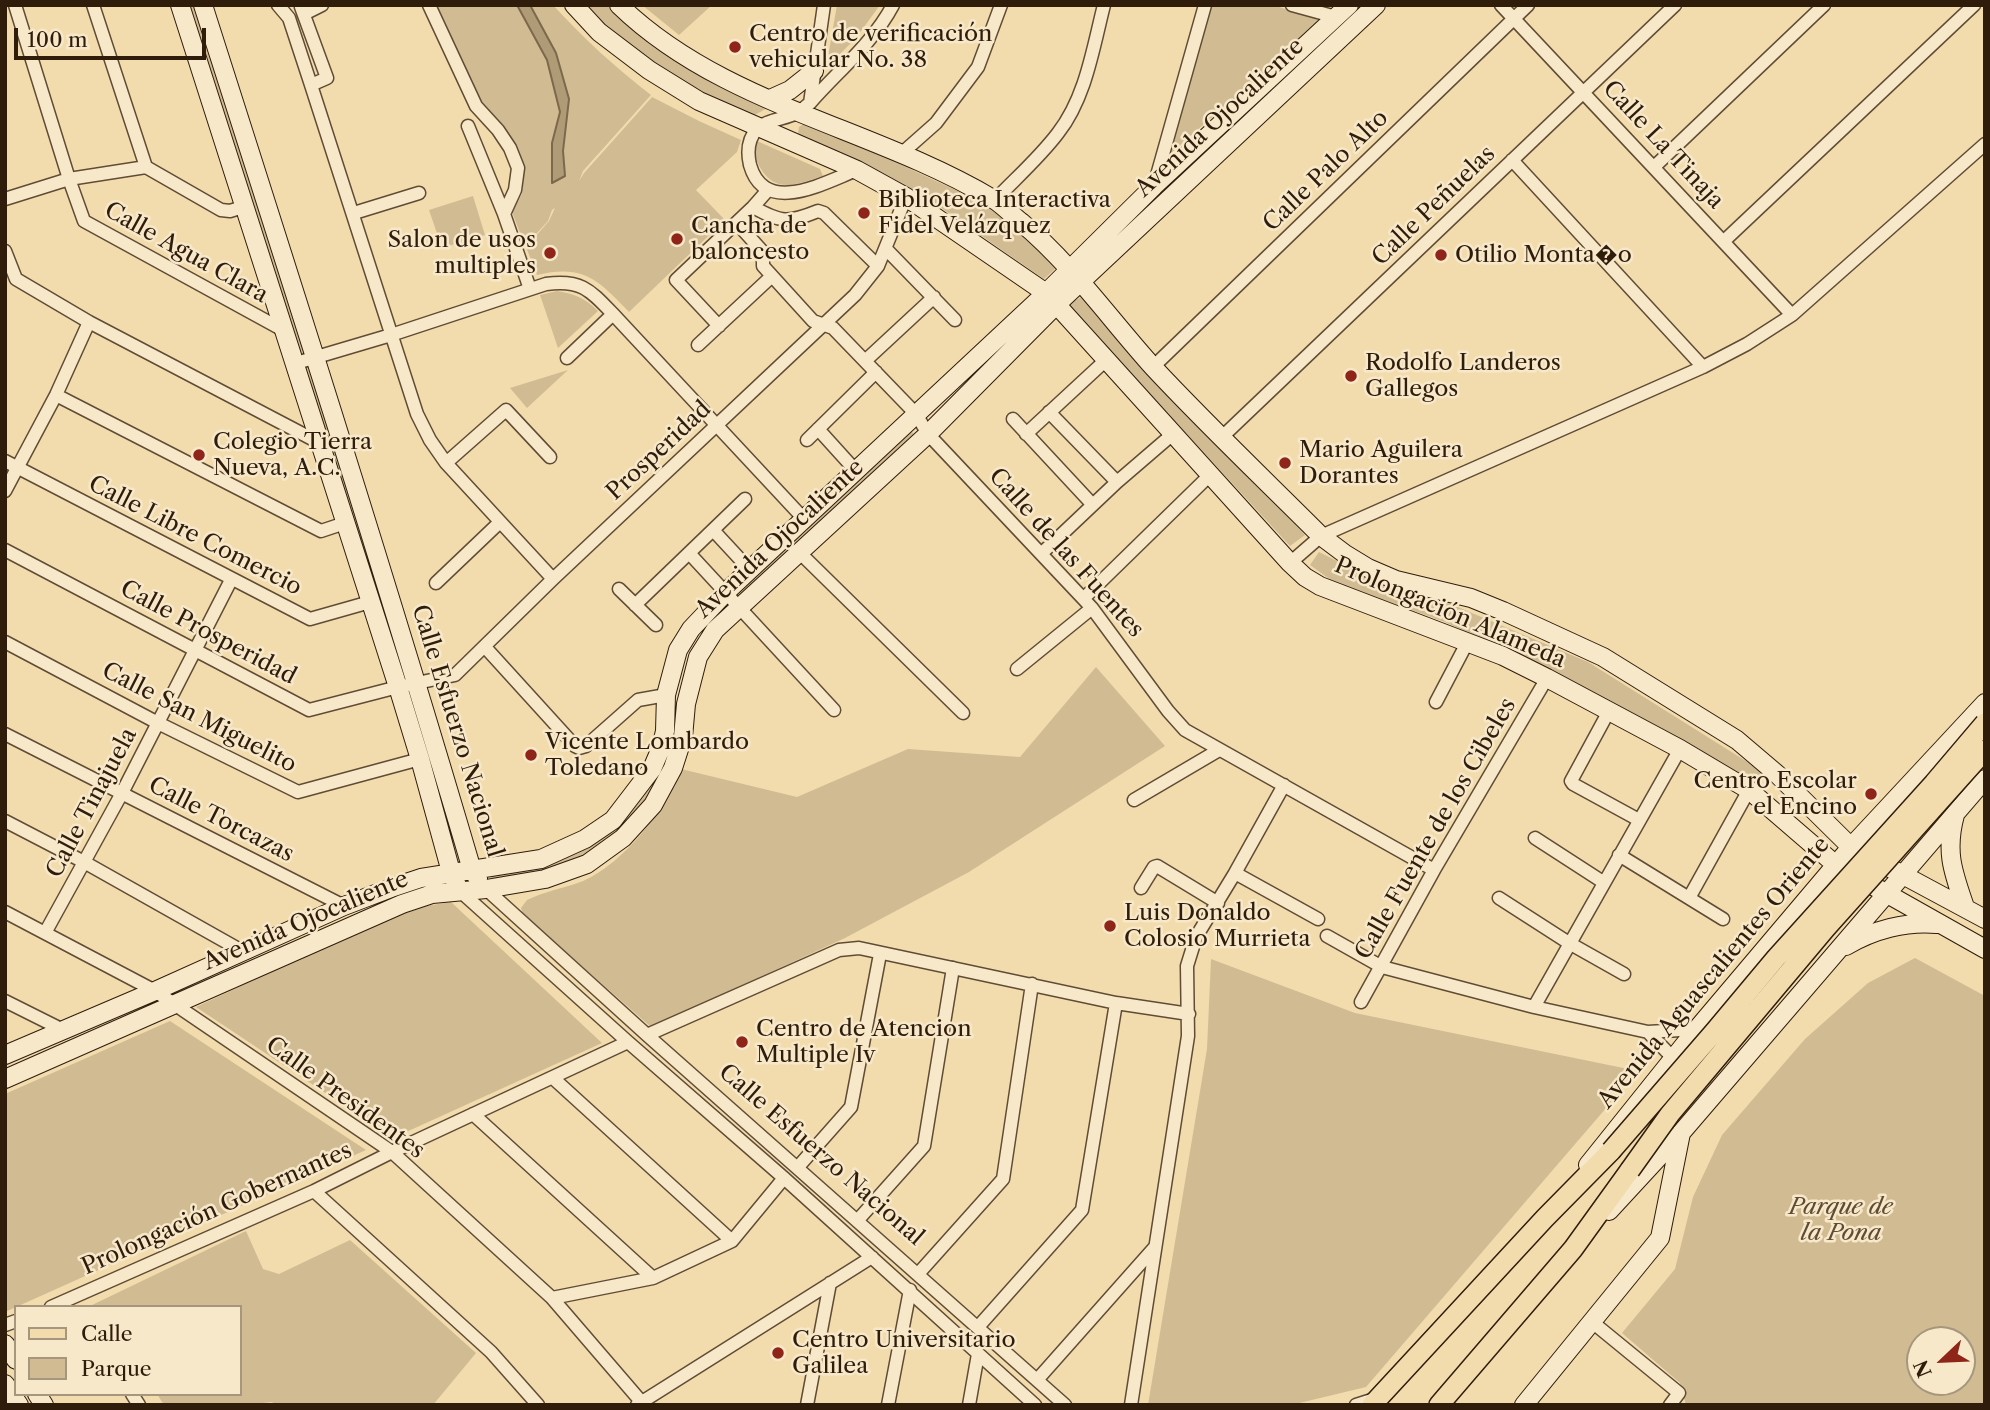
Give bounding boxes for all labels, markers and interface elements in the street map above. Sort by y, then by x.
scale bar [18,14,210,58]
place label: Centro de verificación vehicular No. 38 [749,20,992,74]
text: 100 m [27,27,88,52]
street label: Avenida Ojocaliente [1130,33,1310,203]
marker: Centro de verificación vehicular No. 38 [727,39,743,55]
street label: Calle La Tinaja [1597,75,1729,215]
street label: Calle Palo Alto [1258,105,1394,237]
street label: Calle Peñuelas [1367,140,1501,272]
place label: Biblioteca Interactiva Fidel Velázquez [878,186,1111,240]
street label: Calle Agua Clara [100,197,272,309]
marker: Biblioteca Interactiva Fidel Velázquez [856,205,872,221]
place label: Cancha de baloncesto [691,212,809,266]
place label: Salon de usos multiples [387,226,536,280]
marker: Cancha de baloncesto [669,231,685,247]
place label: Otilio Monta�o [1455,241,1632,269]
marker: Salon de usos multiples [542,245,558,261]
marker: Otilio Monta�o [1433,247,1449,263]
place label: Rodolfo Landeros Gallegos [1365,349,1561,403]
marker: Rodolfo Landeros Gallegos [1343,368,1359,384]
street label: Prosperidad [601,396,717,506]
place label: Colegio Tierra Nueva, A.C. [213,428,372,482]
place label: Mario Aguilera Dorantes [1299,436,1463,490]
marker: Colegio Tierra Nueva, A.C. [191,447,207,463]
street label: Avenida Ojocaliente [690,454,870,624]
marker: Mario Aguilera Dorantes [1277,455,1293,471]
street label: Calle de las Fuentes [983,463,1149,643]
street label: Calle Libre Comercio [84,470,306,602]
street label: Prolongación Alameda [1330,552,1570,674]
street label: Calle Prosperidad [115,575,301,691]
street label: Calle Esfuerzo Nacional [405,601,509,861]
street label: Calle San Miguelito [97,657,301,779]
street label: Calle Fuente de los Cibeles [1350,693,1522,965]
street label: Calle Tinajuela [41,723,143,883]
place label: Vicente Lombardo Toledano [545,728,749,782]
marker: Vicente Lombardo Toledano [523,747,539,763]
place label: Centro Escolar el Encino [1694,767,1857,821]
street label: Calle Torcazas [144,772,298,868]
marker: Centro Escolar el Encino [1863,786,1879,802]
street label: Avenida Aguascalientes Oriente [1592,832,1836,1114]
street label: Avenida Ojocaliente [199,865,413,977]
place label: Luis Donaldo Colosio Murrieta [1124,899,1311,953]
marker: Luis Donaldo Colosio Murrieta [1102,918,1118,934]
place label: Centro de Atencion Multiple Iv [756,1015,972,1069]
street label: Calle Presidentes [260,1031,430,1165]
marker: Centro de Atencion Multiple Iv [734,1034,750,1050]
street label: Calle Esfuerzo Nacional [713,1058,929,1252]
street label: Prolongación Gobernantes [78,1137,356,1281]
park label: Parque de la Pona [1789,1193,1893,1247]
legend [14,1305,242,1396]
text: Calle [81,1321,133,1346]
place label: Centro Universitario Galilea [792,1326,1016,1380]
north arrow [1906,1326,1976,1396]
marker: Centro Universitario Galilea [770,1345,786,1361]
text: Parque [81,1356,152,1381]
text: N [1909,1357,1937,1381]

